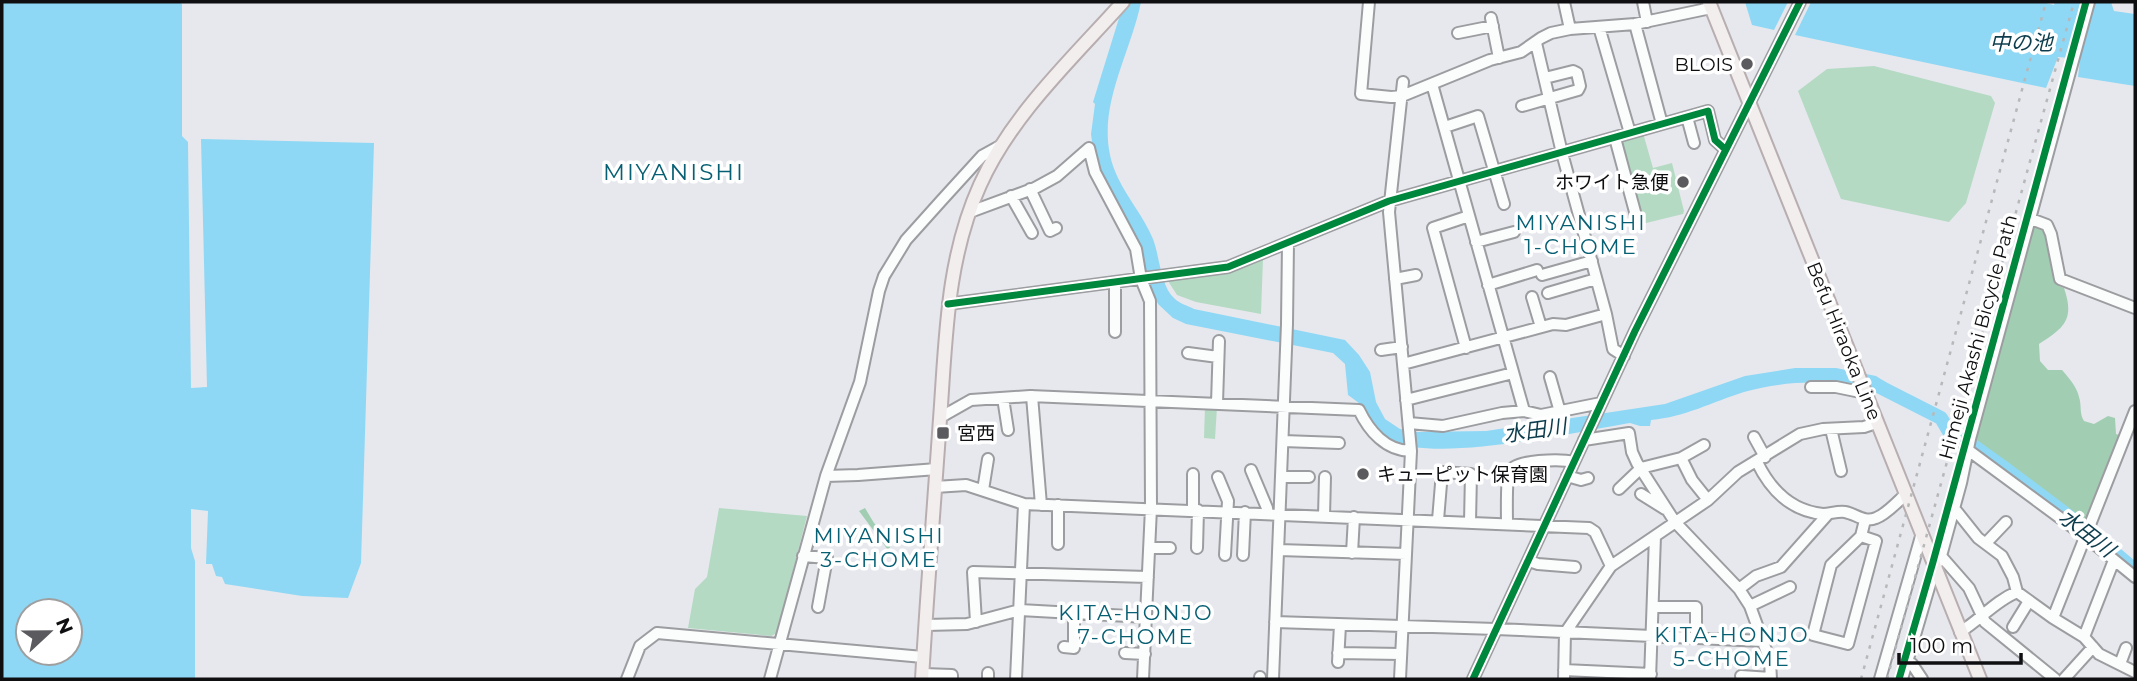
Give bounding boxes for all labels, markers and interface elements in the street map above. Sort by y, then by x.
water label: 中の池 [1990,30,2054,55]
place label: BLOIS [1674,53,1733,76]
marker: BLOIS [1739,56,1755,72]
district label: MIYANISHI [603,158,745,186]
place label: ホワイト急便 [1555,171,1669,194]
marker: ホワイト急便 [1675,174,1691,190]
district label: MIYANISHI 1-CHOME [1515,210,1647,259]
street label: Himeji Akashi Bicycle Path [1934,212,2022,462]
street label: Befu Hiraoka Line [1802,259,1886,423]
water label: 水田川 [1502,413,1570,447]
place label: 宮西 [957,422,995,445]
marker: 宮西 [935,425,951,441]
place label: キューピット保育園 [1377,463,1548,486]
marker: キューピット保育園 [1355,466,1371,482]
water label: 水田川 [2054,504,2121,563]
district label: MIYANISHI 3-CHOME [813,523,945,572]
north arrow [14,597,84,667]
district label: KITA-HONJO 7-CHOME [1058,600,1214,649]
text: N [51,614,78,637]
district label: KITA-HONJO 5-CHOME [1654,622,1810,671]
scale bar [1899,622,2022,666]
text: 100 m [1910,633,1973,658]

